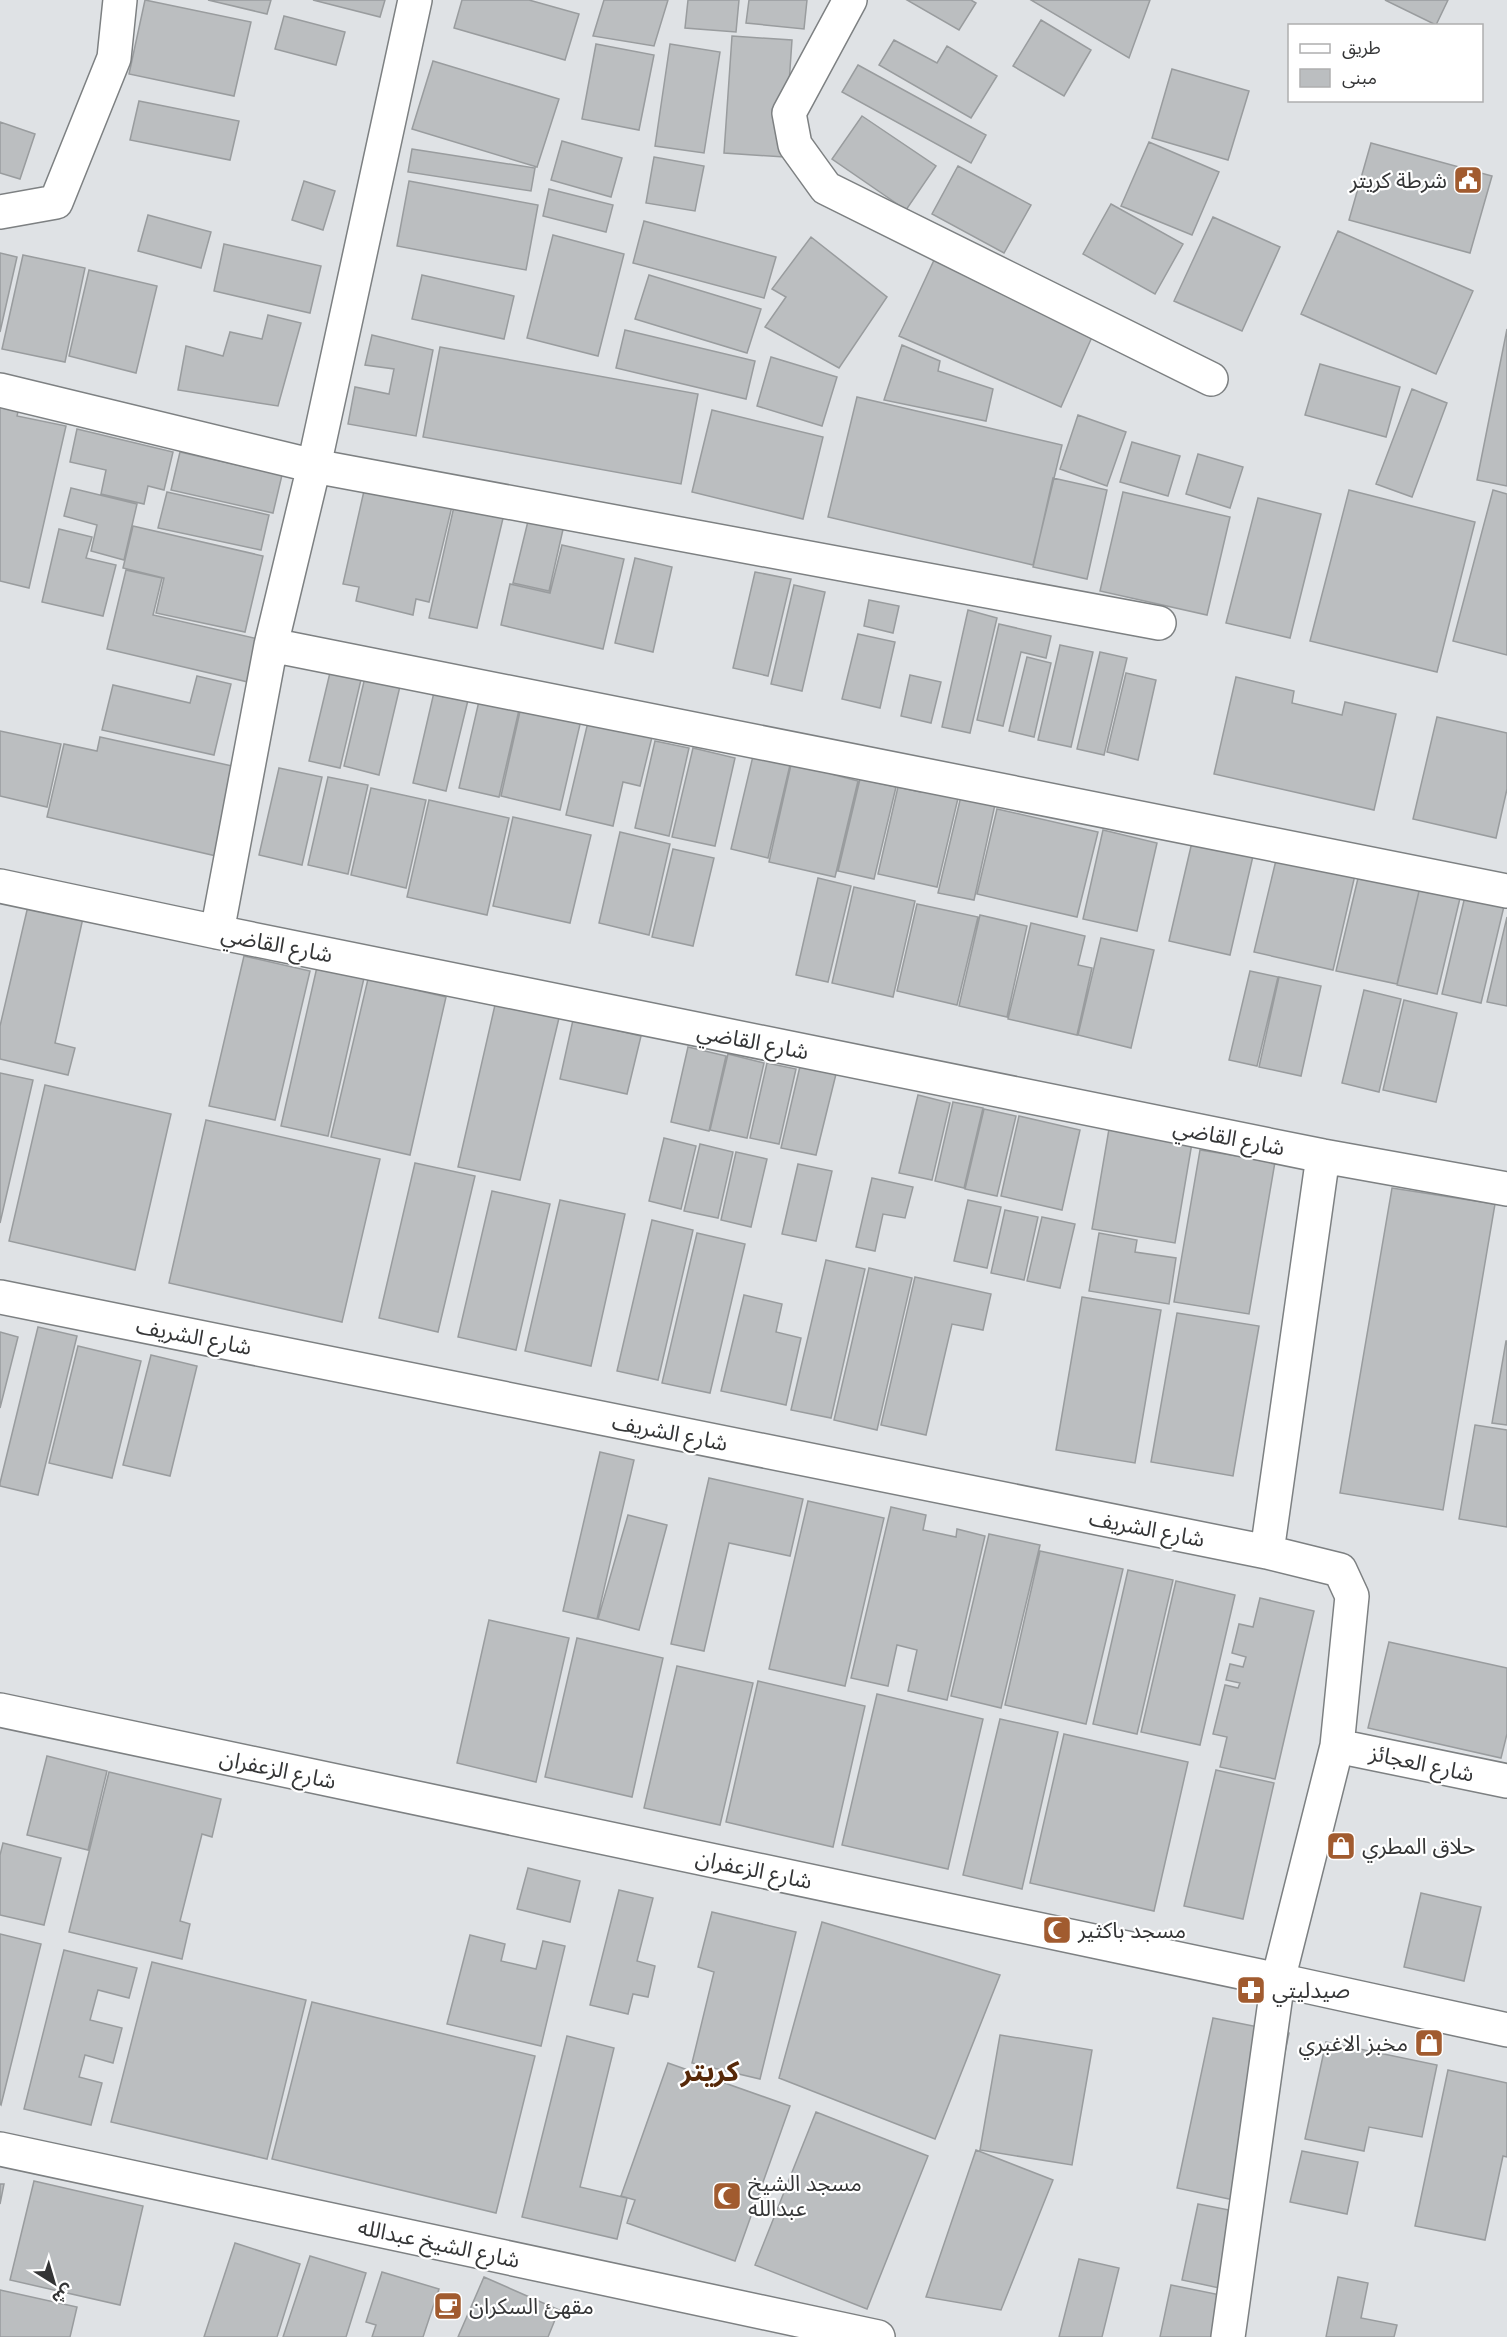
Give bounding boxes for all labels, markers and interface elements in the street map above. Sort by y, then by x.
legend [1288,24,1483,102]
text: طريق [1342,36,1381,59]
text: مبنى [1342,66,1377,89]
public building icon: شرطة كريتر [1452,164,1484,196]
place label: شرطة كريتر [1349,166,1447,194]
street label: شارع القاضي [218,919,335,972]
street label: شارع القاضي [694,1016,811,1069]
street label: شارع القاضي [1170,1112,1287,1165]
street label: شارع الشريف [133,1311,254,1364]
street label: شارع الشريف [609,1407,730,1460]
street label: شارع الشريف [1086,1503,1207,1556]
street label: شارع العجائز [1366,1738,1477,1791]
street label: شارع الزعفران [217,1743,339,1798]
shop icon: حلاق المطري [1325,1830,1357,1862]
place label: حلاق المطري [1362,1832,1476,1863]
street label: شارع الزعفران [693,1843,815,1898]
mosque icon: مسجد باكثير [1041,1914,1073,1946]
place label: مسجد باكثير [1077,1916,1186,1944]
pharmacy icon: صيدليتي [1235,1974,1267,2006]
place label: صيدليتي [1272,1976,1350,2007]
shop icon: مخبز الاغبري [1413,2027,1445,2059]
place label: مخبز الاغبري [1298,2029,1408,2060]
district label: كريتر [680,2053,740,2089]
place label: مسجد الشيخ عبدالله [748,2169,862,2222]
mosque icon: مسجد الشيخ عبدالله [711,2180,743,2212]
street label: شارع الشيخ عبدالله [355,2212,523,2277]
north arrow [24,2253,84,2313]
text: ش [48,2280,78,2310]
cafe icon: مقهئ السكران [432,2290,464,2322]
place label: مقهئ السكران [469,2292,594,2320]

